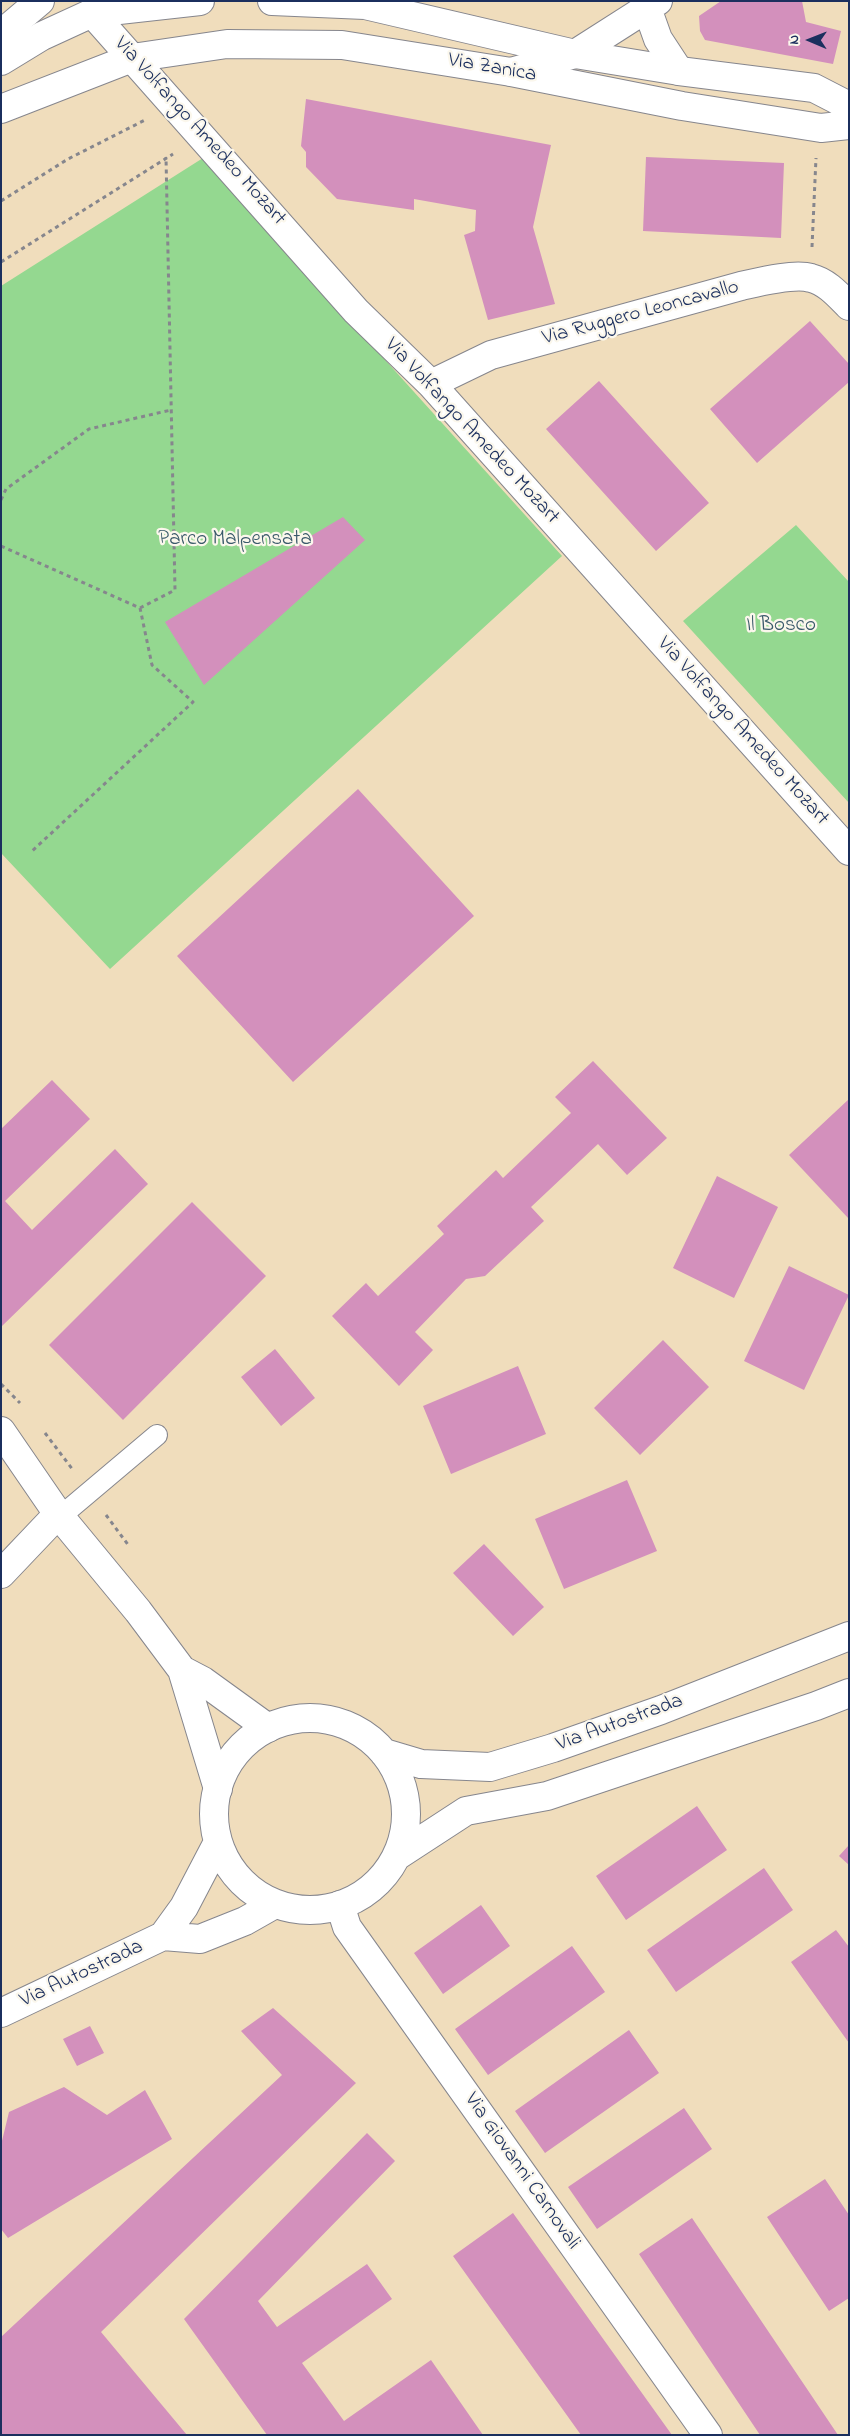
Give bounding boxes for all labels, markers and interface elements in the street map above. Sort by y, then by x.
north arrow [785,15,835,65]
street label: Via Volfango Amedeo Mozart [108,32,290,232]
text: N [784,35,805,45]
street label: Via Zanica [446,49,538,89]
street label: Via Ruggero Leoncavallo [540,276,742,352]
street label: Via Volfango Amedeo Mozart [378,334,564,530]
park label: Parco Malpensata [158,528,312,554]
park label: Il Bosco [746,614,816,640]
street label: Via Volfango Amedeo Mozart [651,632,833,832]
street label: Via Autostrada [553,1689,687,1759]
street label: Via Autostrada [16,1936,148,2014]
street label: Via Giovanni Carnovali [457,2089,585,2255]

